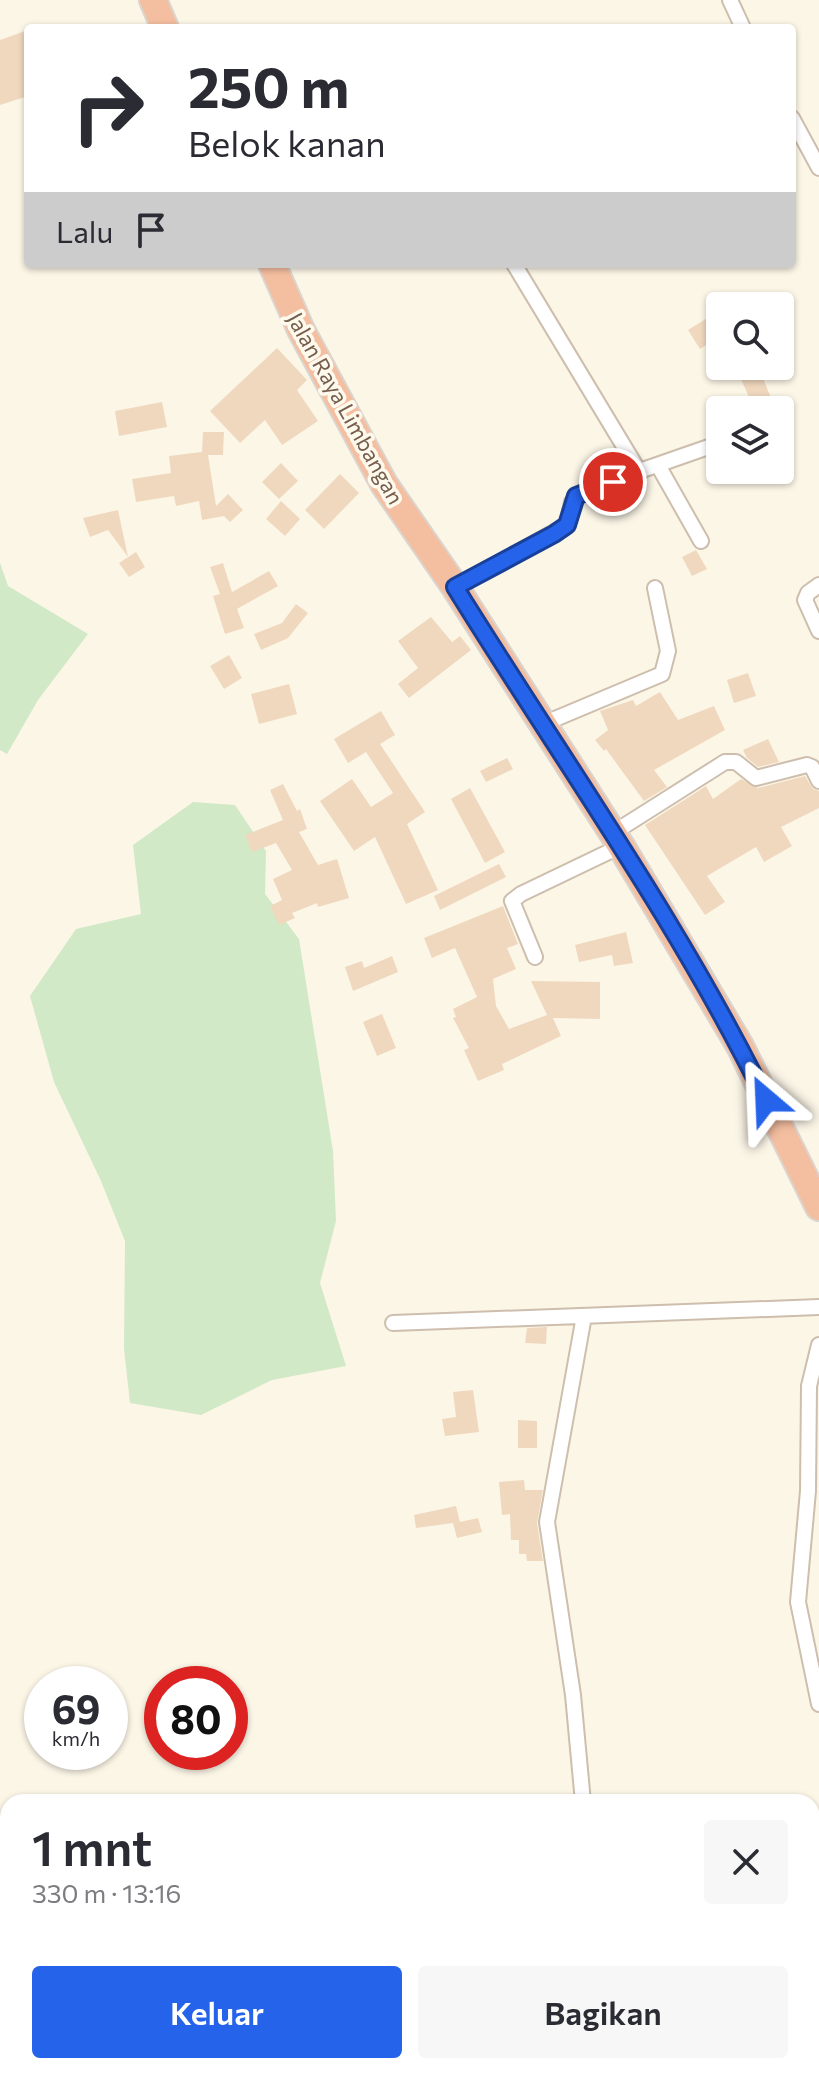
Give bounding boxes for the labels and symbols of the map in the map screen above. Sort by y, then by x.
street label: Jalan Raya Limbangan [282,307,410,509]
pin [579,448,647,516]
position arrow [724,1058,808,1142]
speed limit sign: 80 [144,1666,248,1770]

